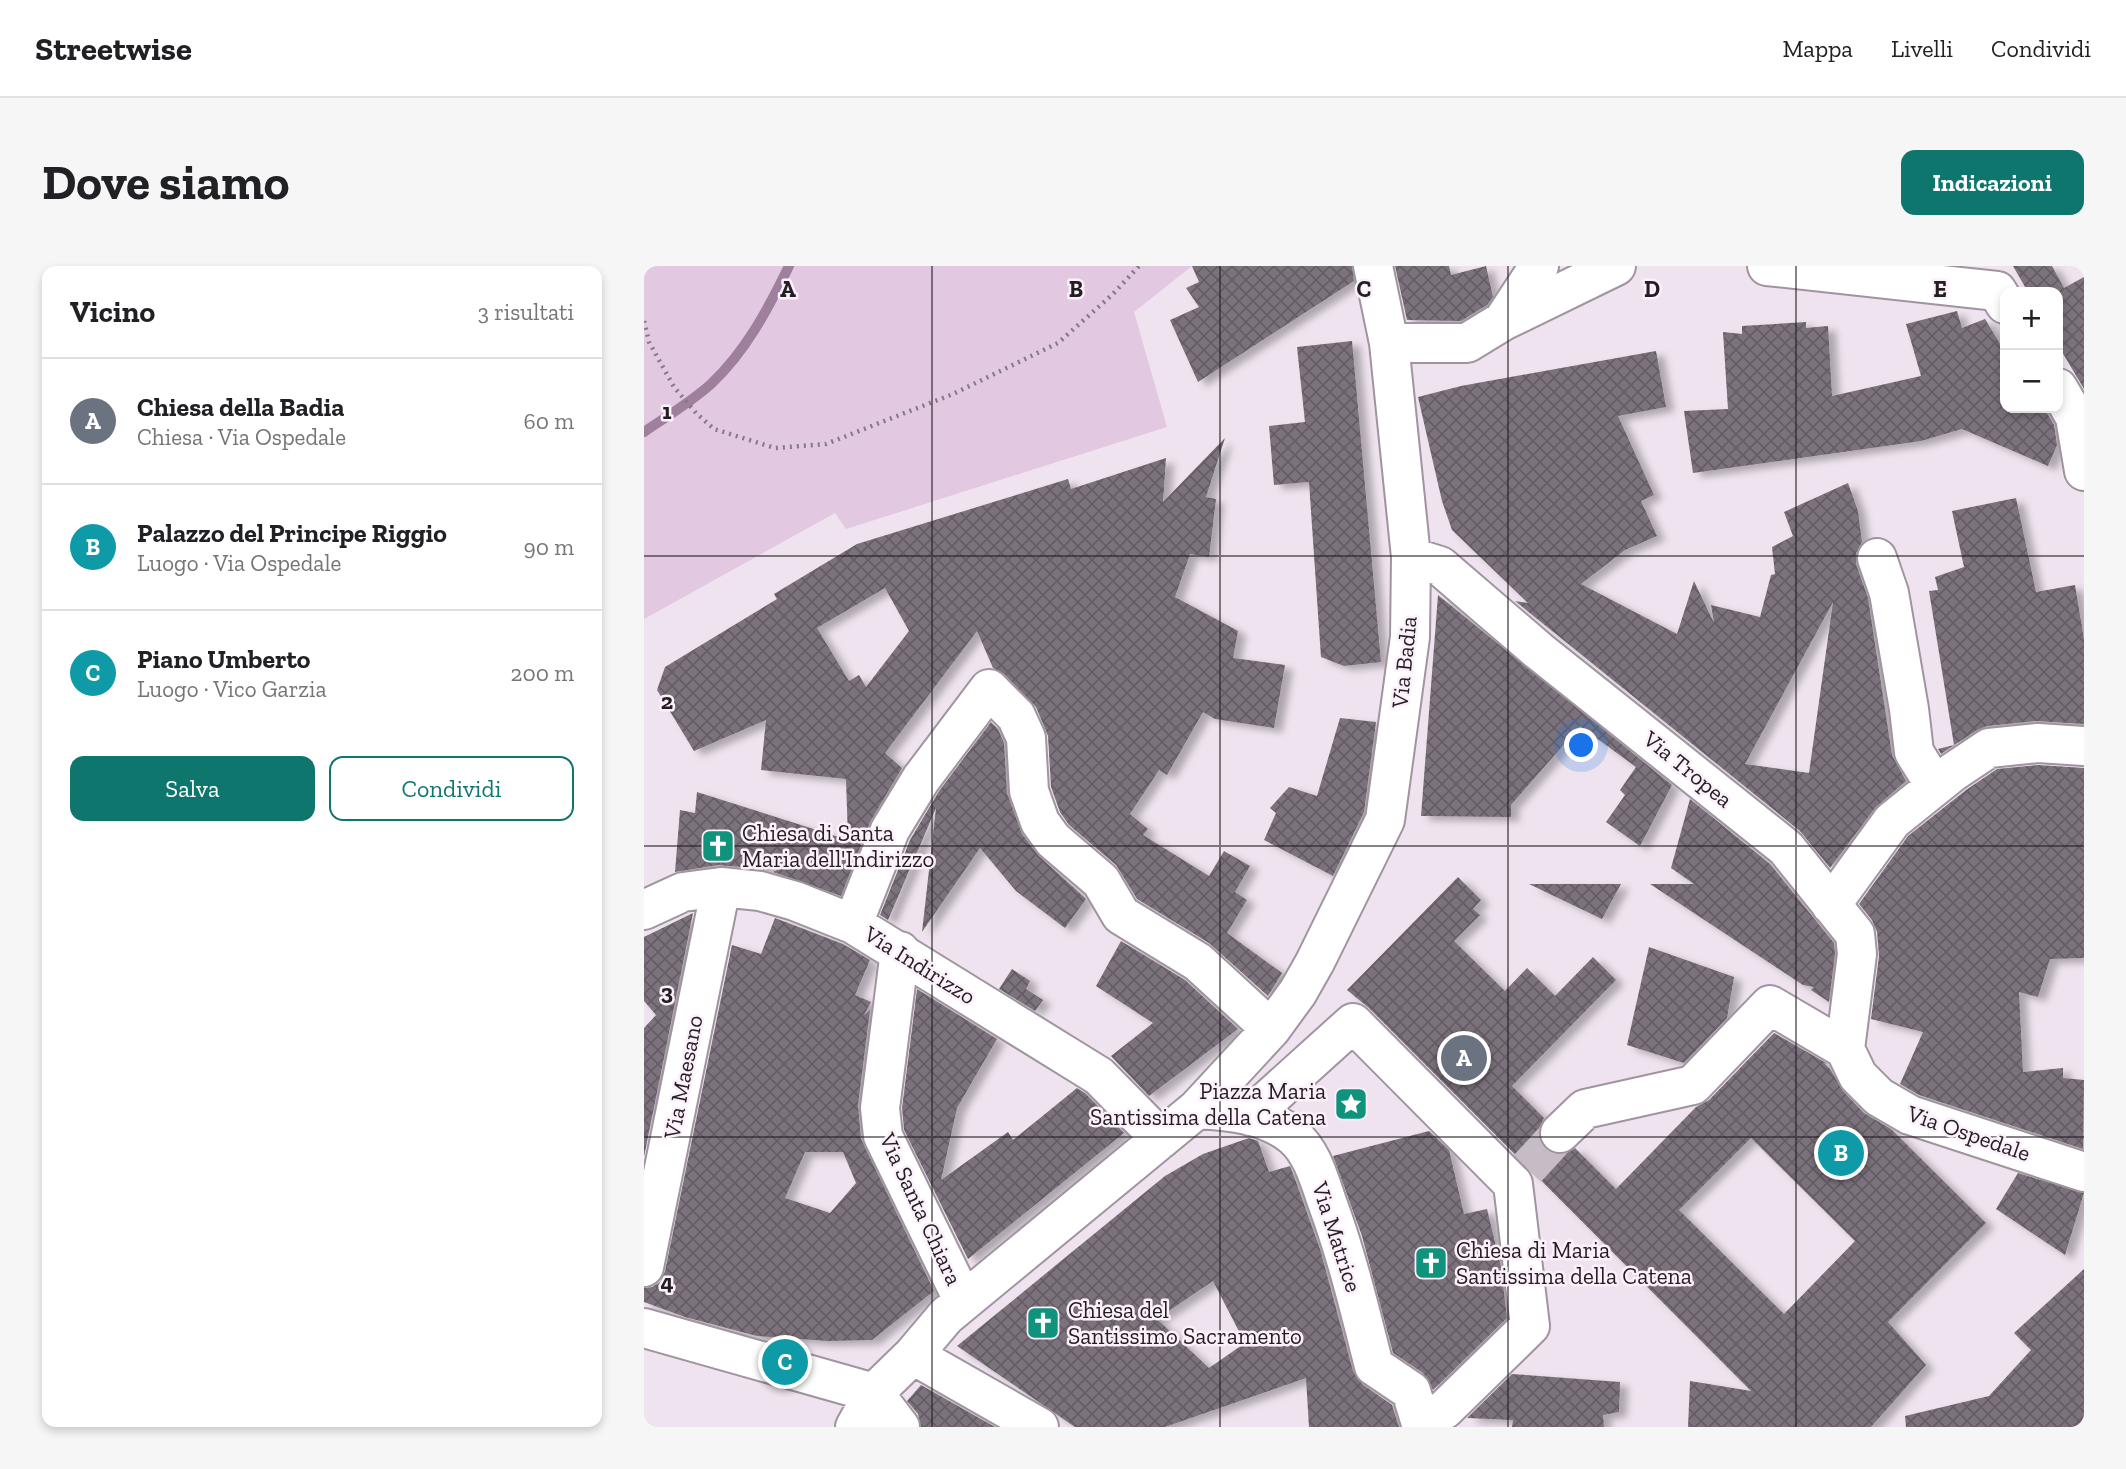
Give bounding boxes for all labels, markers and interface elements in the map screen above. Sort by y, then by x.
text: Streetwise [35,29,192,68]
text: Mappa [1782,34,1853,63]
text: Livelli [1891,34,1953,63]
text: Condividi [1991,34,2091,63]
button: Indicazioni [1901,150,2084,215]
text: Dove siamo [42,153,290,212]
text: A [780,275,796,303]
text: B [1069,275,1083,303]
text: C [1357,275,1371,303]
text: D [1644,275,1660,303]
text: E [1933,275,1947,303]
map controls [2000,287,2063,413]
button: + [2000,287,2063,350]
text: Vicino [70,294,155,330]
text: 3 risultati [478,298,574,326]
button: − [2000,350,2063,413]
text: Chiesa della Badia [137,391,344,423]
text: 1 [662,397,672,425]
text: A [85,407,101,435]
text: 60 m [523,407,574,435]
text: Chiesa · Via Ospedale [137,423,346,451]
text: Palazzo del Principe Riggio [137,517,447,549]
text: B [86,533,100,561]
text: 90 m [523,533,574,561]
text: Luogo · Via Ospedale [137,549,341,577]
street label: Via Badia [1385,615,1423,710]
text: Piano Umberto [137,643,310,675]
text: C [86,659,100,687]
text: 200 m [511,659,574,687]
text: Luogo · Vico Garzia [137,675,327,703]
text: 2 [661,687,673,715]
street label: Via Tropea [1637,724,1738,813]
your location [1564,728,1598,762]
button: Salva [70,756,315,821]
button: Condividi [329,756,574,821]
place label: Chiesa di Santa Maria dell'Indirizzo [742,819,934,873]
church icon: Chiesa di Santa Maria dell'Indirizzo [699,827,737,865]
street label: Via Indirizzo [858,919,981,1010]
text: 3 [661,978,673,1006]
street label: Via Maesano [657,1013,709,1142]
pin: A [1441,1032,1487,1084]
place label: Piazza Maria Santissima della Catena [1090,1077,1326,1131]
place icon: Piazza Maria Santissima della Catena [1332,1085,1370,1123]
street label: Via Ospedale [1903,1099,2034,1167]
pin: B [1818,1127,1864,1179]
street label: Via Santa Chiara [873,1128,968,1290]
street label: Via Matrice [1306,1177,1368,1296]
place label: Chiesa di Maria Santissima della Catena [1456,1236,1692,1290]
church icon: Chiesa di Maria Santissima della Catena [1412,1244,1450,1282]
text: 4 [660,1268,674,1296]
place label: Chiesa del Santissimo Sacramento [1068,1296,1302,1350]
church icon: Chiesa del Santissimo Sacramento [1024,1304,1062,1342]
pin: C [762,1336,808,1388]

